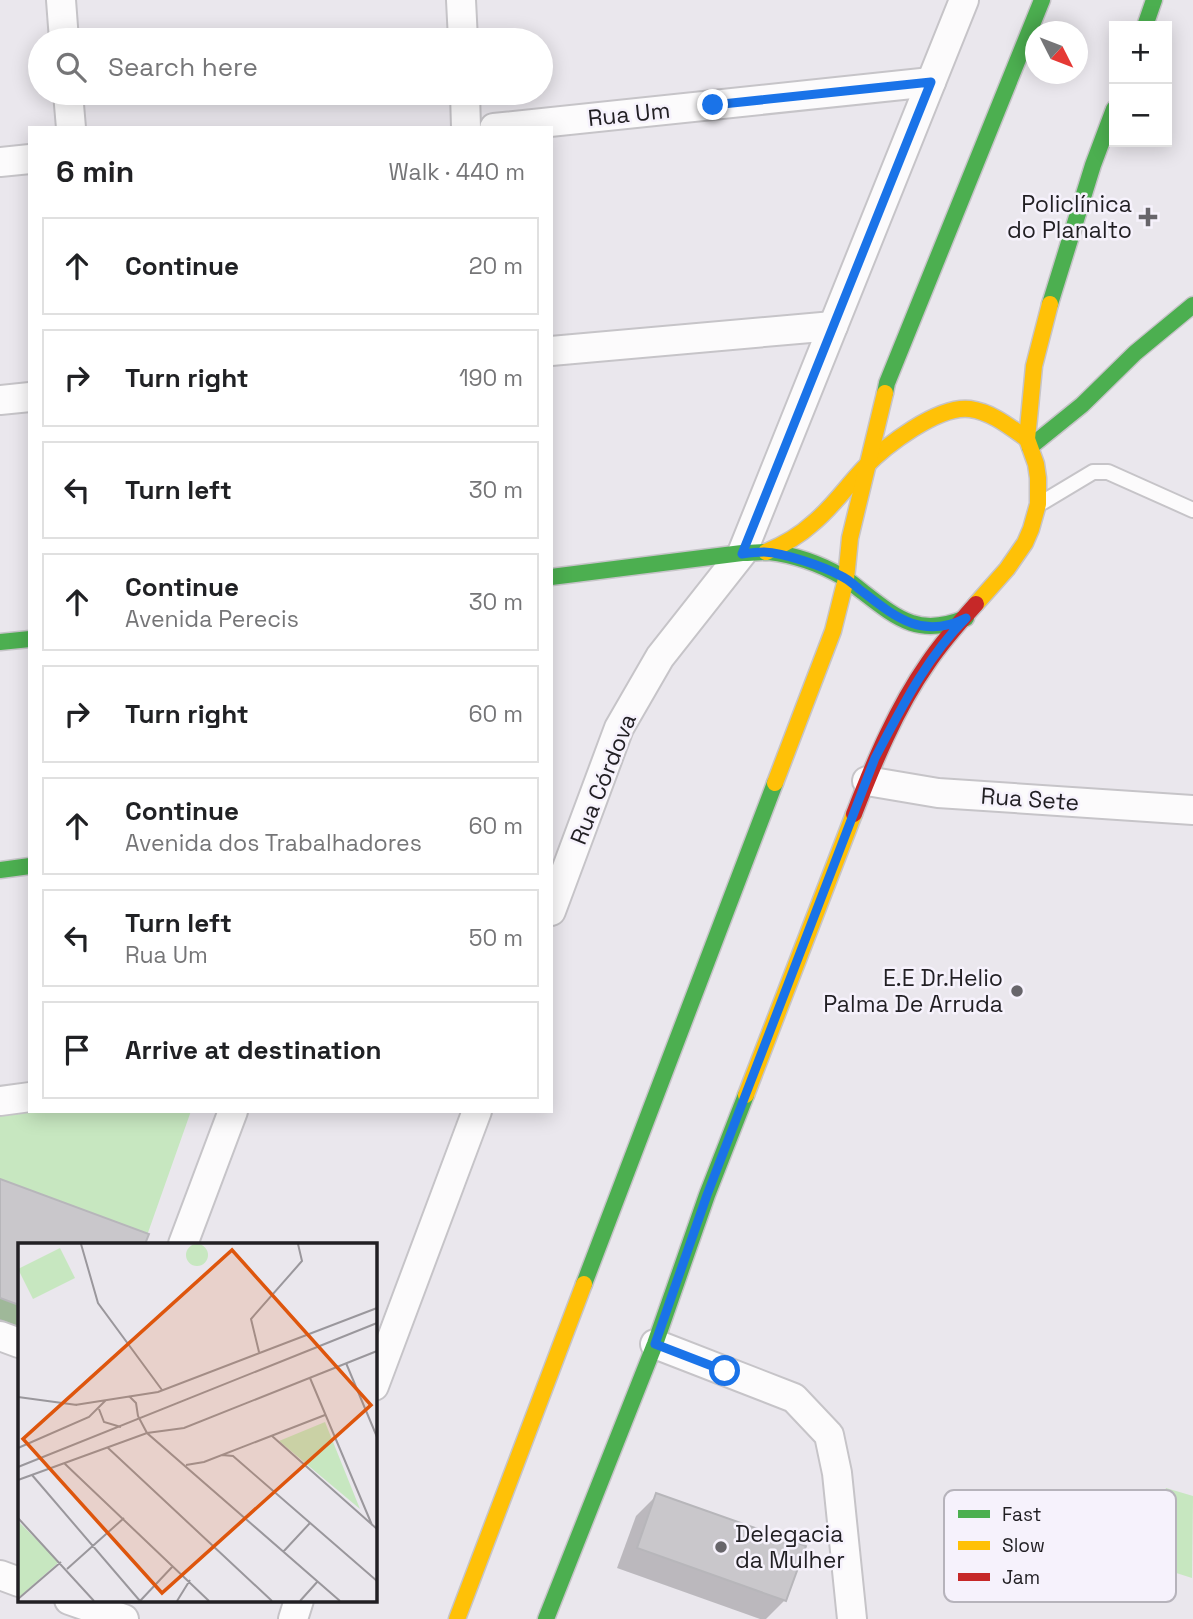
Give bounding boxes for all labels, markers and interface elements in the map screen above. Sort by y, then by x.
north arrow [1025,21,1088,84]
map controls [1109,21,1172,147]
button: + [1109,21,1172,84]
search box [28,28,553,105]
icon: search [52,48,90,86]
text: Search here [108,50,258,84]
button: − [1109,84,1172,147]
route end [697,89,728,120]
street label: Rua Um [586,95,672,133]
text: 6 min [56,152,134,191]
text: Walk · 440 m [389,157,525,187]
place label: Policlínica do Planalto [1007,189,1132,245]
marker: Policlínica do Planalto [1138,207,1158,227]
icon: ahead [58,247,96,285]
text: Continue [125,249,239,283]
text: 20 m [469,251,523,281]
icon: right [58,359,96,397]
text: Turn right [125,361,249,395]
text: 190 m [459,363,523,393]
icon: left [58,471,96,509]
text: Turn left [125,473,232,507]
text: 30 m [469,475,523,505]
text: Continue [125,570,239,604]
icon: ahead [58,583,96,621]
text: 30 m [469,587,523,617]
text: Avenida Perecis [125,604,299,634]
icon: right [58,695,96,733]
text: Turn right [125,697,249,731]
text: 60 m [468,699,523,729]
street label: Rua Córdova [563,709,643,849]
street label: Rua Sete [980,781,1080,817]
text: Continue [125,794,239,828]
icon: ahead [58,807,96,845]
text: 60 m [468,811,523,841]
text: Avenida dos Trabalhadores [125,828,422,858]
text: Turn left [125,906,232,940]
icon: left [58,919,96,957]
text: 50 m [469,923,523,953]
text: Rua Um [125,940,208,970]
place label: E.E Dr.Helio Palma De Arruda [823,963,1003,1019]
marker: E.E Dr.Helio Palma De Arruda [1009,983,1025,999]
icon: arrive [58,1031,96,1069]
text: Arrive at destination [125,1033,382,1067]
inset map [18,1243,376,1602]
route start [709,1355,740,1386]
legend [944,1490,1176,1602]
text: Fast [1002,1502,1042,1527]
place label: Delegacia da Mulher [735,1519,845,1575]
text: Slow [1002,1533,1045,1558]
marker: Delegacia da Mulher [713,1539,729,1555]
text: Jam [1002,1565,1040,1590]

